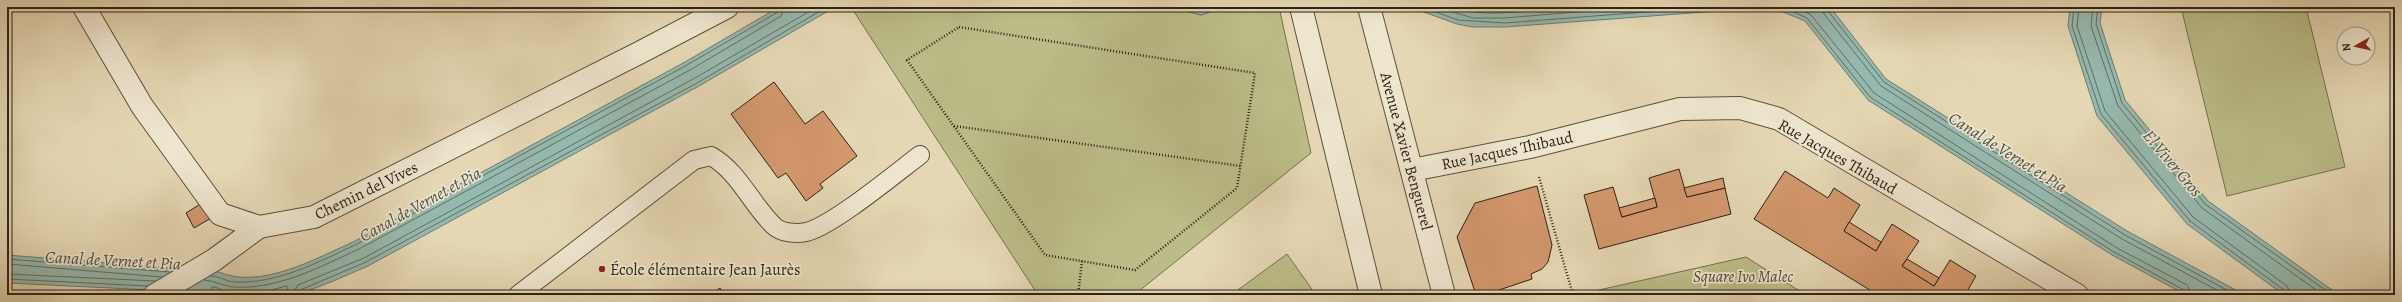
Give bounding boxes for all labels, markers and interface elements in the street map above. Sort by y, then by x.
north arrow [2336,26,2376,66]
text: N [2339,42,2355,52]
street label: Avenue Xavier Benguerel [1374,69,1438,233]
water label: Canal de Vernet et Pia [1944,107,2072,198]
street label: Rue Jacques Thibaud [1774,114,1901,200]
water label: El Viver Gros [2138,125,2208,202]
street label: Rue Jacques Thibaud [1439,126,1575,176]
street label: Chemin del Vives [311,156,422,225]
water label: Canal de Vernet et Pia [355,161,485,247]
water label: Canal de Vernet et Pia [45,245,182,276]
place label: École élémentaire Jean Jaurès [610,259,800,281]
marker: École élémentaire Jean Jaurès [597,264,607,274]
park label: Square Ivo Malec [1693,266,1793,288]

